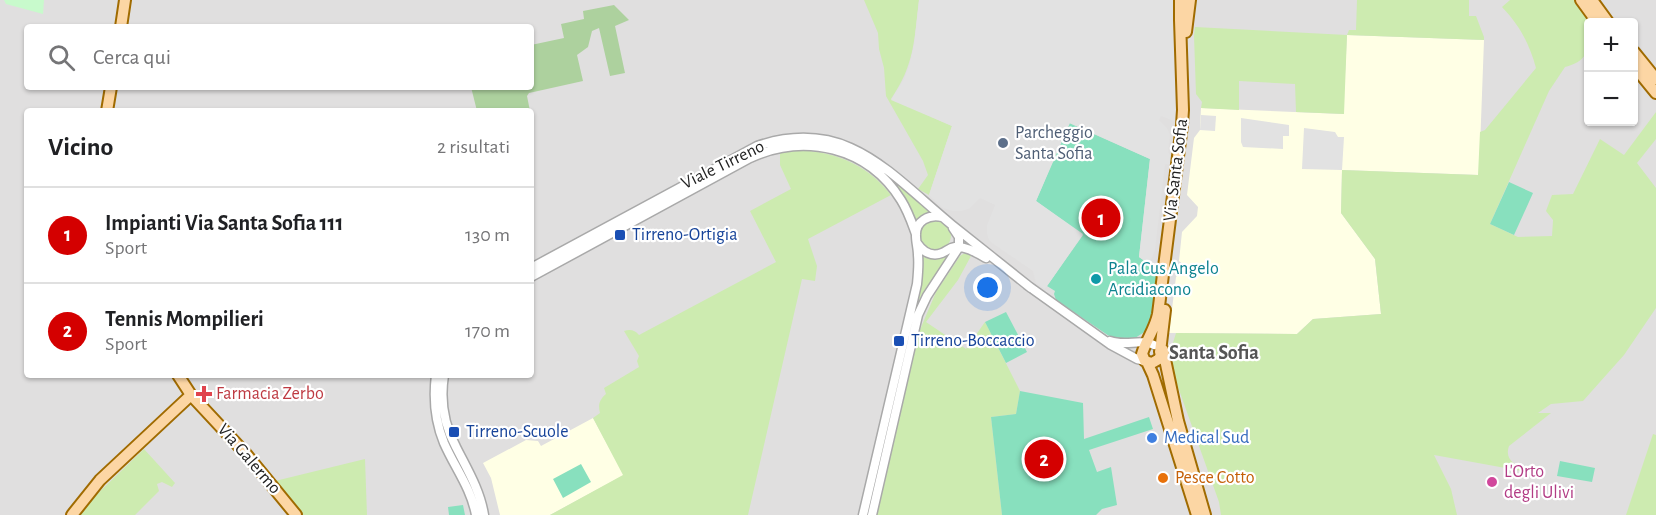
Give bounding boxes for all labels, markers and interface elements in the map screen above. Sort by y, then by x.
map controls [1584,18,1638,126]
button: + [1584,18,1638,72]
search box [24,24,534,90]
icon: search [45,41,78,74]
text: Cerca qui [93,46,171,68]
button: − [1584,72,1638,126]
street label: Via Santa Sofia [1161,118,1191,222]
place label: Parcheggio Santa Sofia [1015,124,1093,163]
text: Vicino [48,134,113,160]
marker: Parcheggio Santa Sofia [996,136,1010,150]
text: 2 risultati [437,137,510,157]
street label: Viale Tirreno [679,137,767,193]
pin: 1 [1082,196,1120,240]
text: Impianti Via Santa Sofia 111 [105,212,343,234]
text: 1 [64,225,71,245]
text: 130 m [465,225,510,245]
place label: Tirreno-Ortigia [632,226,738,244]
marker: Tirreno-Ortigia [613,228,627,242]
text: Sport [105,238,147,258]
place label: Pala Cus Angelo Arcidiacono [1108,260,1219,299]
marker: Pala Cus Angelo Arcidiacono [1089,272,1103,286]
your location [973,273,1002,302]
text: Tennis Mompilieri [105,308,264,330]
text: 2 [63,321,72,341]
text: 170 m [465,321,510,341]
place label: Tirreno-Boccaccio [911,332,1035,350]
text: Sport [105,334,147,354]
marker: Tirreno-Boccaccio [892,334,906,348]
district label: Santa Sofia [1169,343,1259,363]
place label: Farmacia Zerbo [216,385,324,403]
marker: Farmacia Zerbo [197,387,211,401]
street label: Via Galermo [214,420,284,498]
place label: Tirreno-Scuole [466,423,569,441]
marker: Tirreno-Scuole [447,425,461,439]
place label: Medical Sud [1164,429,1249,447]
marker: Medical Sud [1145,431,1159,445]
pin: 2 [1024,436,1064,482]
place label: L'Orto degli Ulivi [1504,463,1574,502]
place label: Pesce Cotto [1175,469,1255,487]
marker: Pesce Cotto [1156,471,1170,485]
marker: L'Orto degli Ulivi [1485,475,1499,489]

